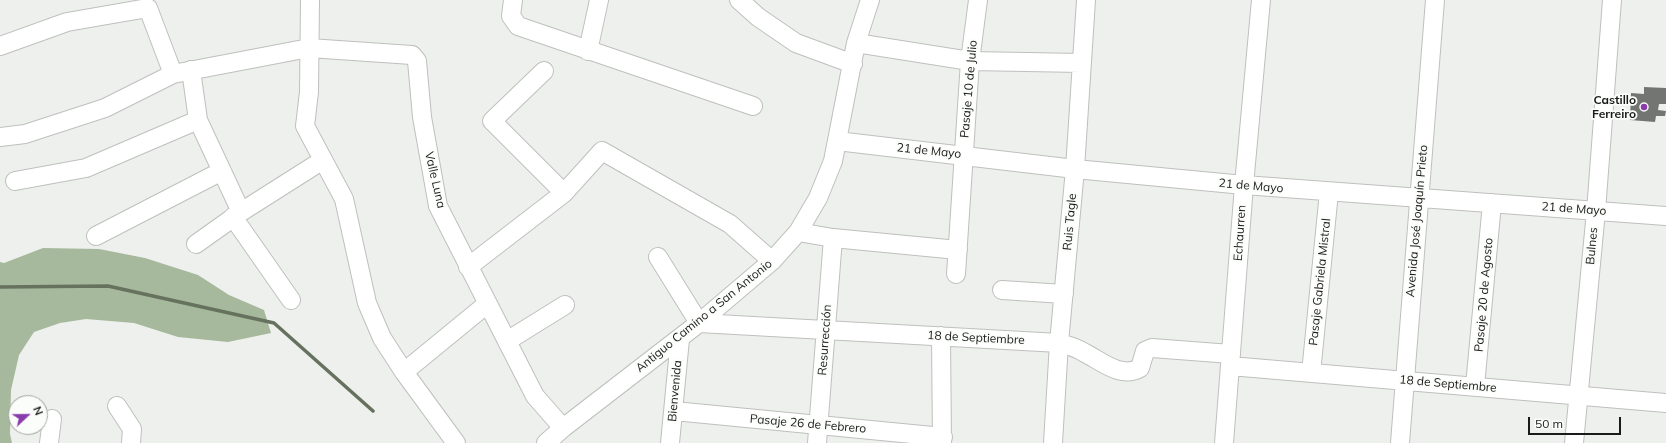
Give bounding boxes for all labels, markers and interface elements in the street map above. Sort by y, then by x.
street label: Pasaje 10 de Julio [958,39,980,139]
place label: Castillo Ferreiro [1592,93,1636,121]
marker: Castillo Ferreiro [1639,102,1649,112]
street label: 21 de Mayo [896,140,962,162]
street label: Avenida José Joaquín Prieto [1403,144,1431,298]
street label: Valle Luna [421,150,449,210]
street label: 21 de Mayo [1218,176,1284,196]
street label: Ruis Tagle [1060,193,1080,251]
street label: 21 de Mayo [1541,200,1607,218]
street label: Echaurren [1231,204,1249,262]
street label: Pasaje Gabriela Mistral [1306,218,1334,346]
street label: Bulnes [1583,227,1601,265]
street label: Pasaje 20 de Agosto [1472,237,1496,353]
street label: Antiguo Camino a San Antonio [633,256,775,376]
street label: Resurrección [815,304,835,376]
street label: 18 de Septiembre [927,328,1025,348]
street label: Bienvenida [665,360,685,422]
street label: 18 de Septiembre [1399,373,1497,395]
north arrow [8,395,48,435]
text: N [30,404,46,417]
scale bar [1530,409,1623,435]
street label: Pasaje 26 de Febrero [749,412,867,436]
text: 50 m [1535,416,1563,431]

